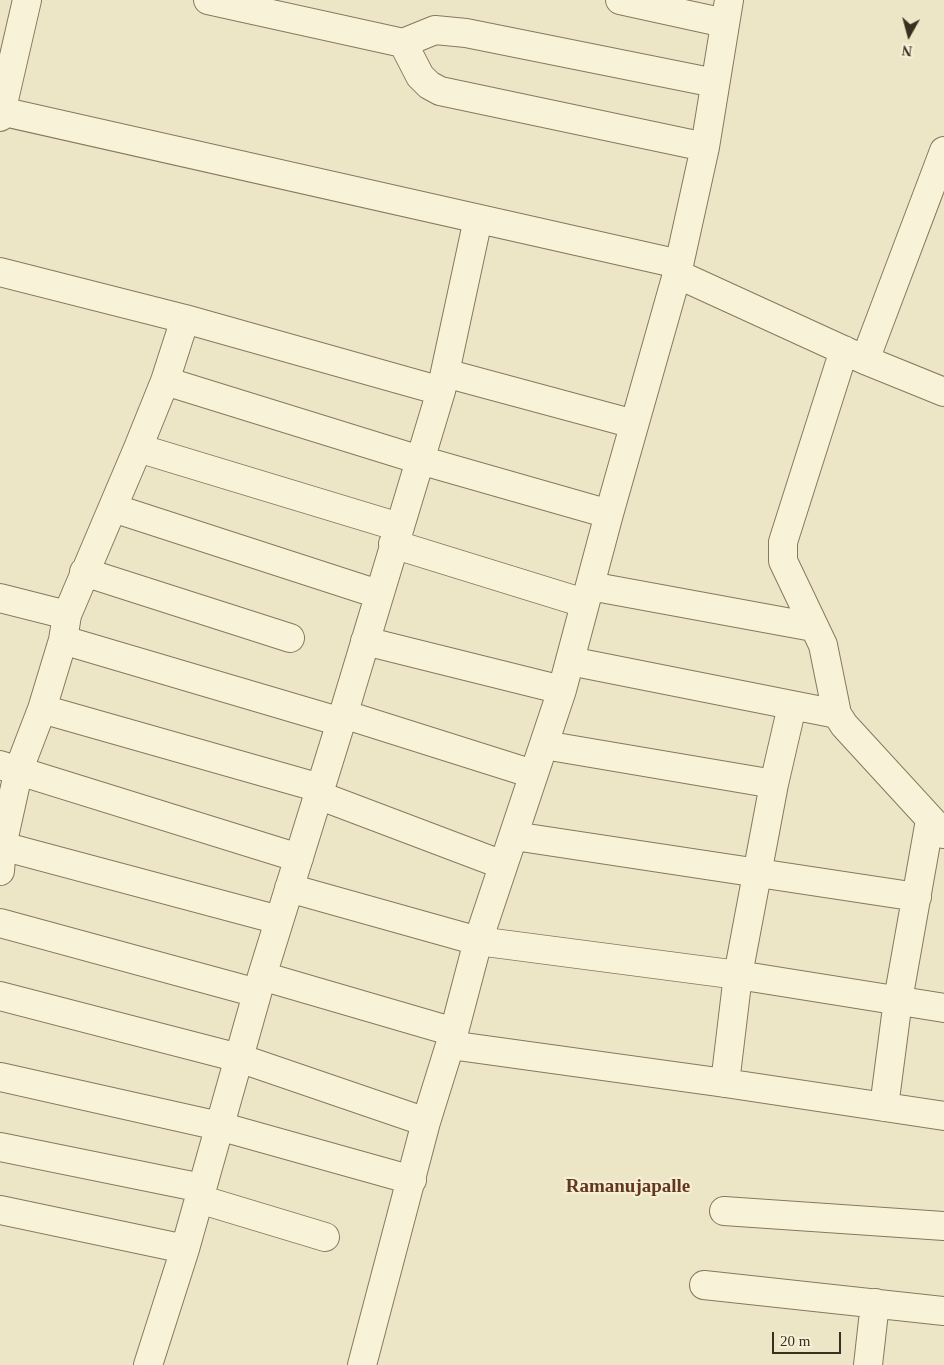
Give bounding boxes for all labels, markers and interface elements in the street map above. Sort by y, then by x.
north arrow [884,10,934,60]
text: N [901,42,913,58]
district label: Ramanujapalle [566,1176,690,1198]
scale bar [774,1322,843,1354]
text: 20 m [780,1333,810,1349]

